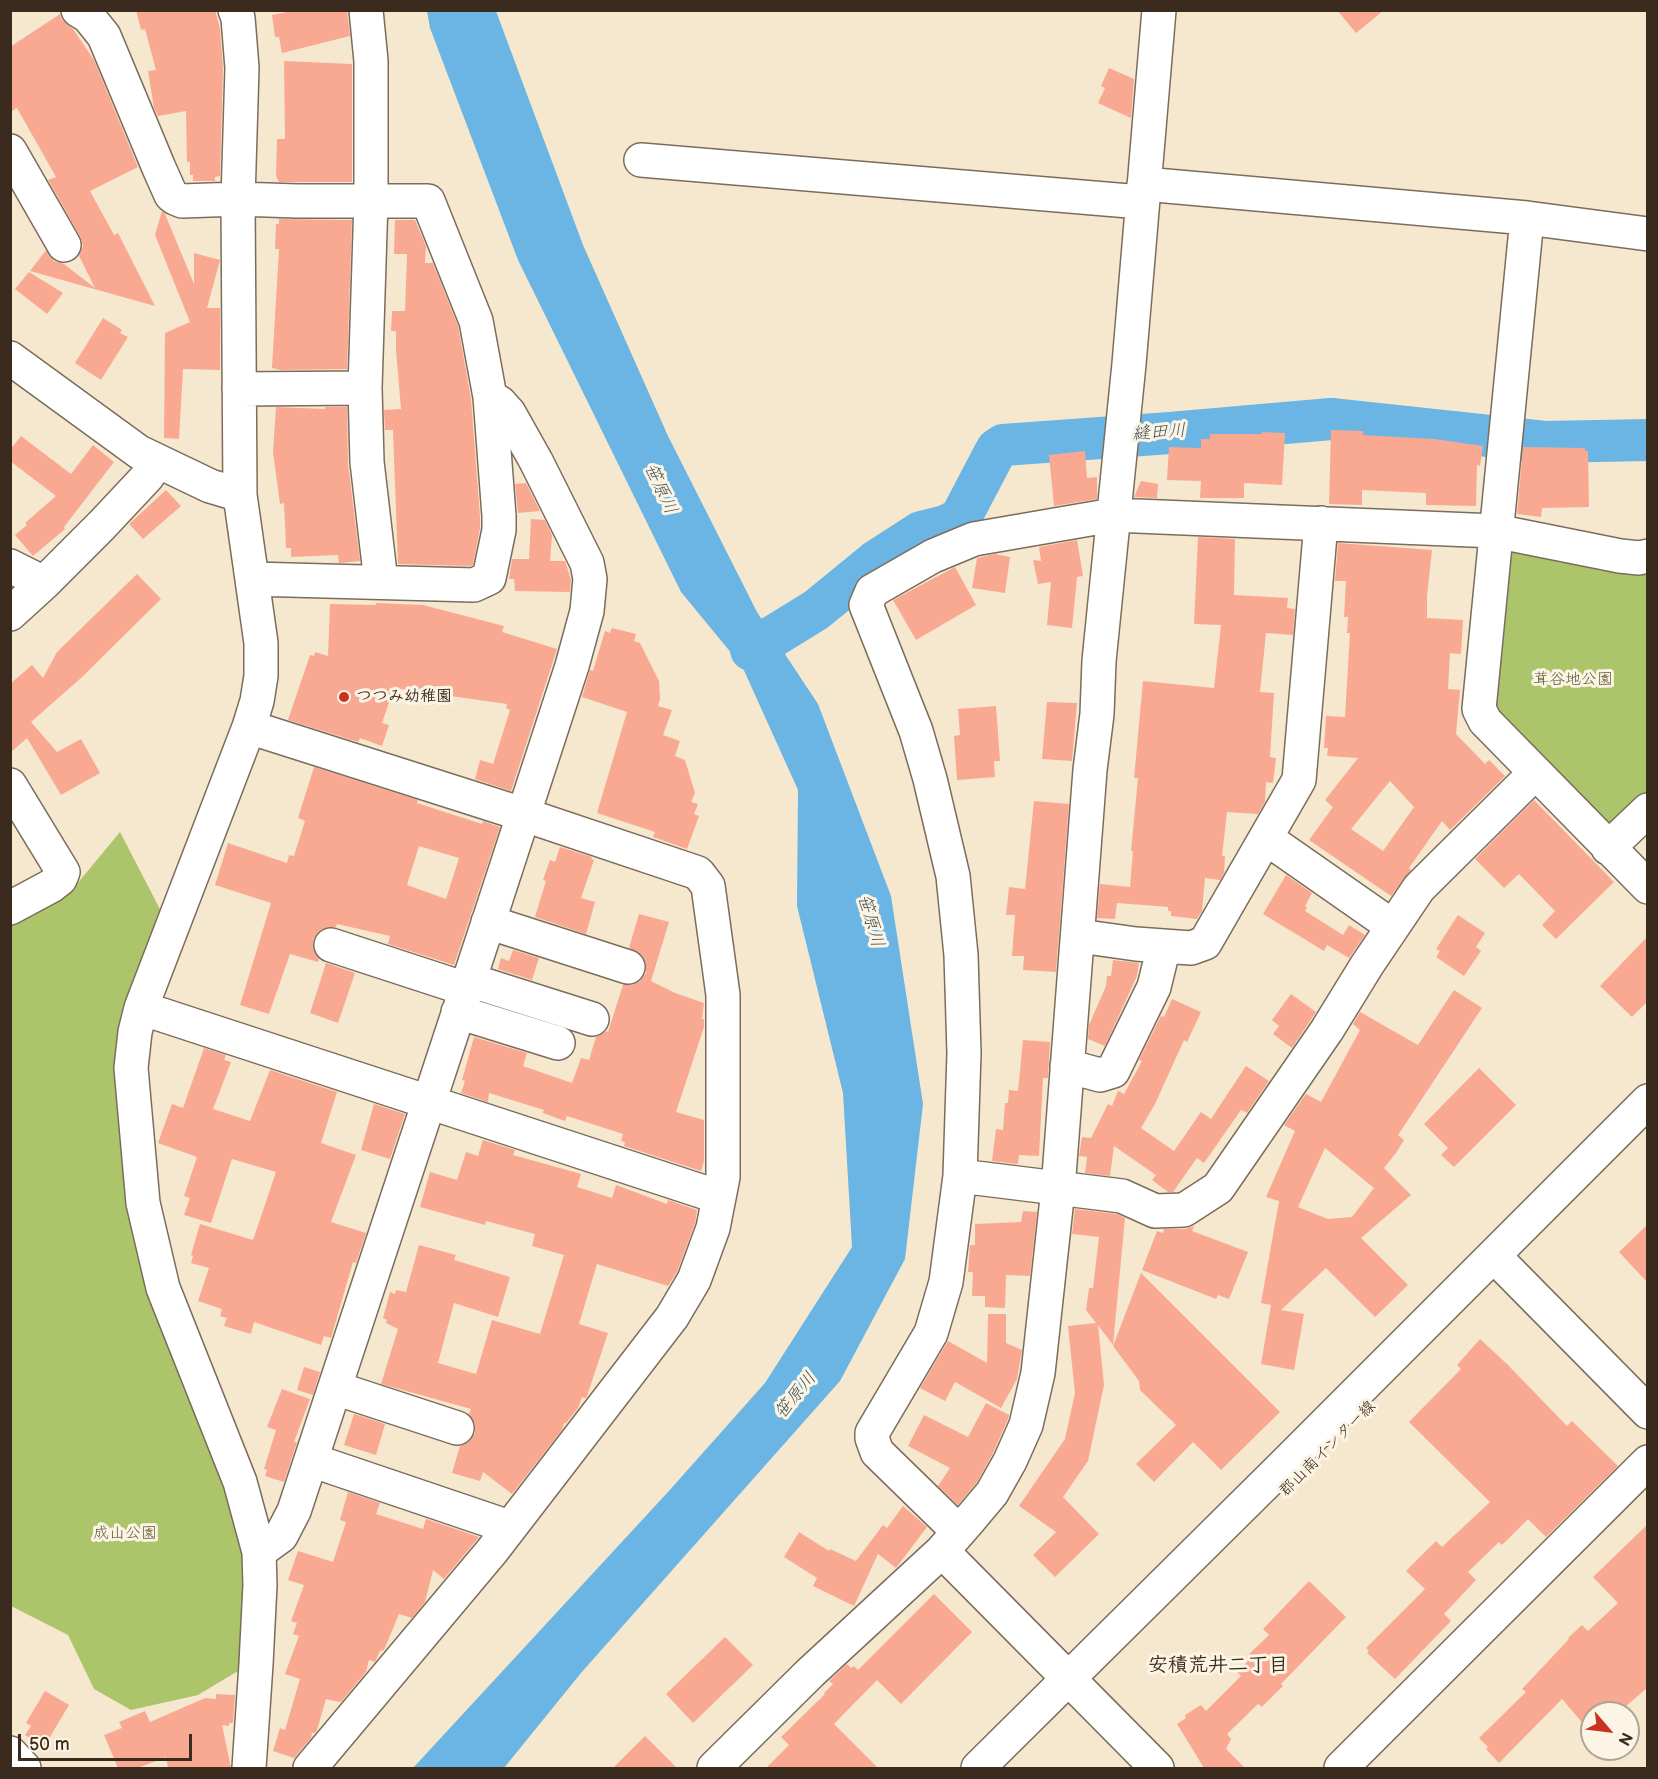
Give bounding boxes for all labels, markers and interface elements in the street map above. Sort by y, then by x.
water label: 縫田川 [1131,420,1187,446]
water label: 笹原川 [639,460,681,518]
park label: 茸谷地公園 [1533,670,1613,690]
place label: つつみ幼稚園 [356,687,452,707]
marker: つつみ幼稚園 [337,690,351,704]
water label: 笹原川 [852,892,888,950]
water label: 笹原川 [771,1368,821,1424]
street label: 郡山南インター線 [1276,1397,1380,1501]
park label: 成山公園 [93,1524,157,1544]
district label: 安積荒井二丁目 [1148,1654,1288,1678]
north arrow [1580,1701,1640,1761]
scale bar [21,1722,195,1760]
text: N [1613,1729,1636,1749]
text: 50 m [29,1734,70,1755]

